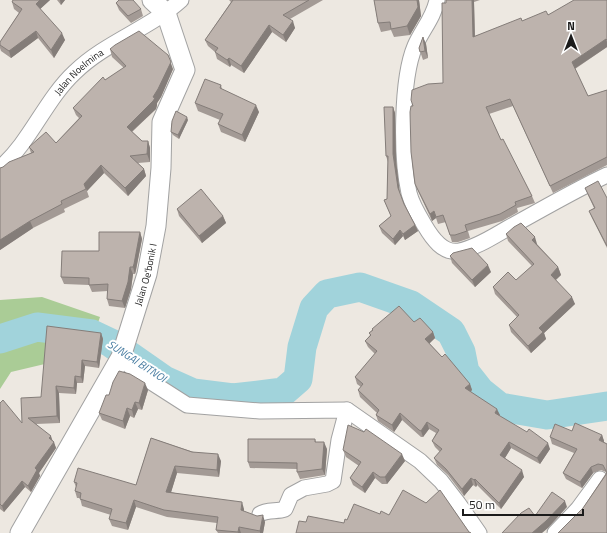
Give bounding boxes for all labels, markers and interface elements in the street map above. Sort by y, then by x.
north arrow [551,16,591,56]
text: N [567,18,575,34]
street label: Jalan Noelmina [50,45,106,98]
street label: Jalan Oe'bonik I [130,242,160,308]
water label: SUNGAI BITNOI [105,336,171,387]
scale bar [463,491,583,517]
text: 50 m [469,495,495,514]

